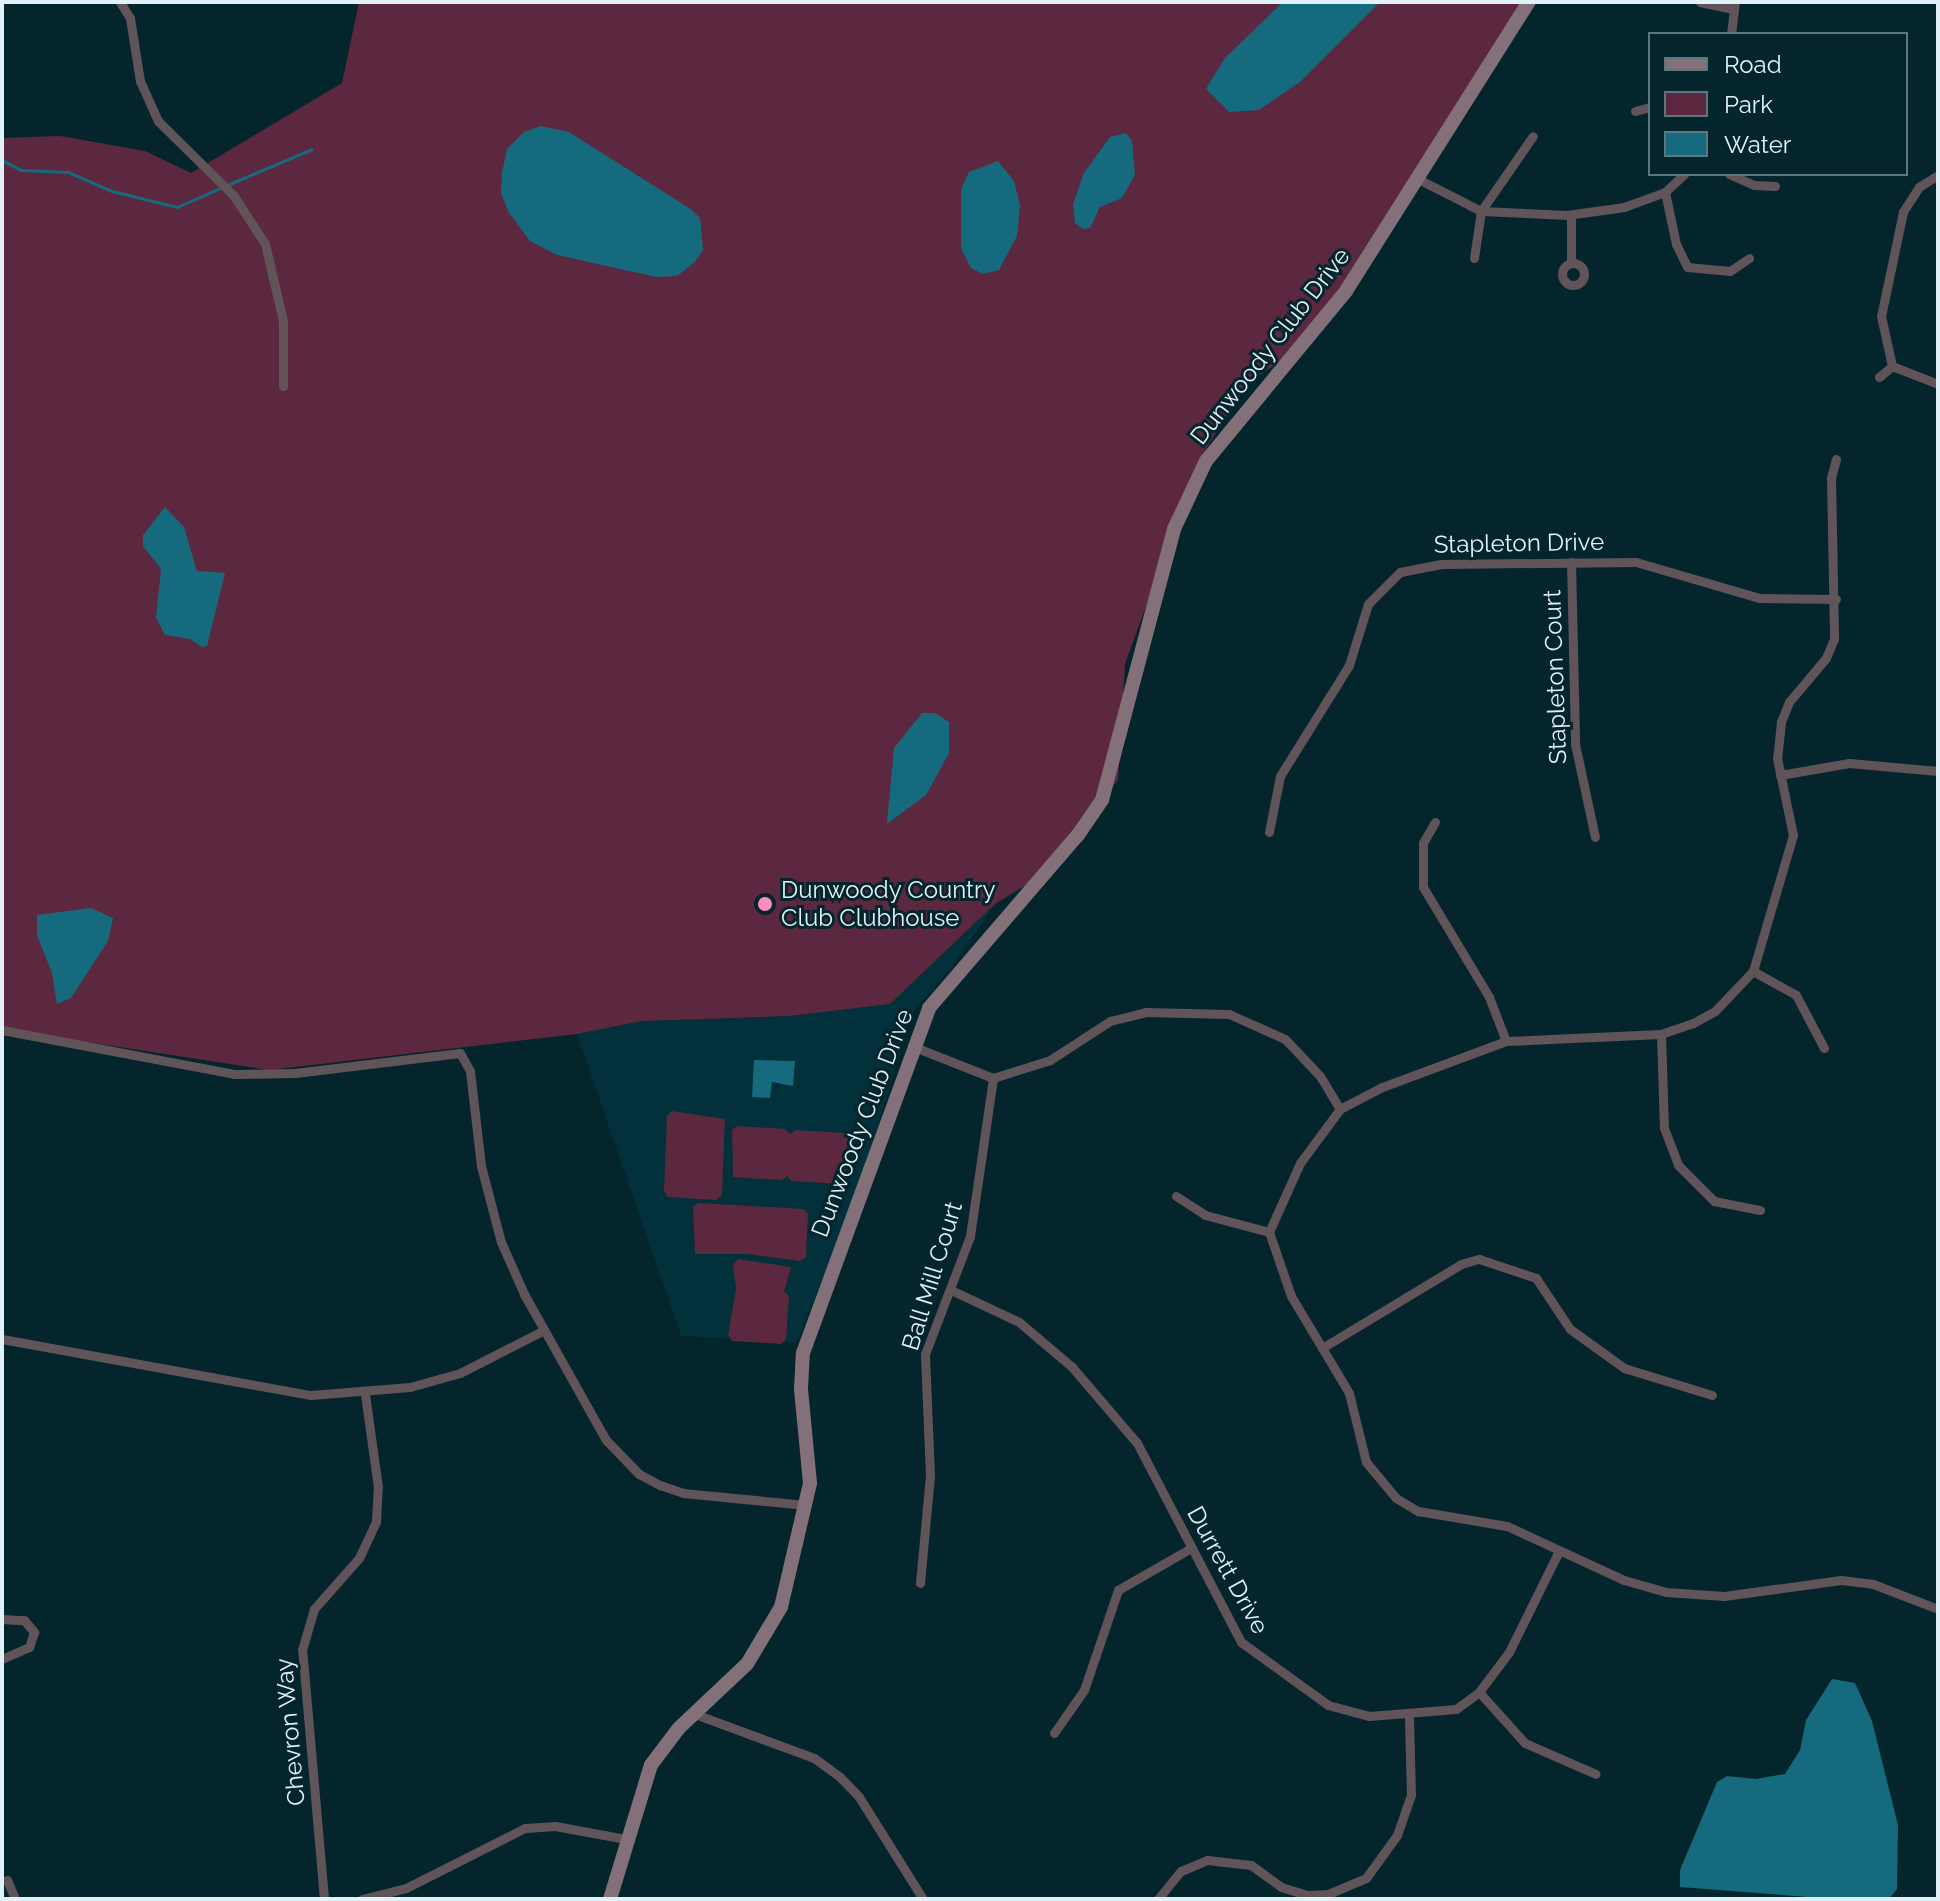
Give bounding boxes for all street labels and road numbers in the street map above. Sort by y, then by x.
street label: Dunwoody Club Drive [1184,242,1356,450]
street label: Stapleton Drive [1434,527,1604,559]
street label: Stapleton Court [1538,589,1572,765]
street label: Dunwoody Club Drive [805,1005,919,1241]
street label: Ball Mill Court [896,1198,968,1354]
street label: Durrett Drive [1181,1501,1275,1639]
street label: Chevron Way [269,1657,311,1807]

